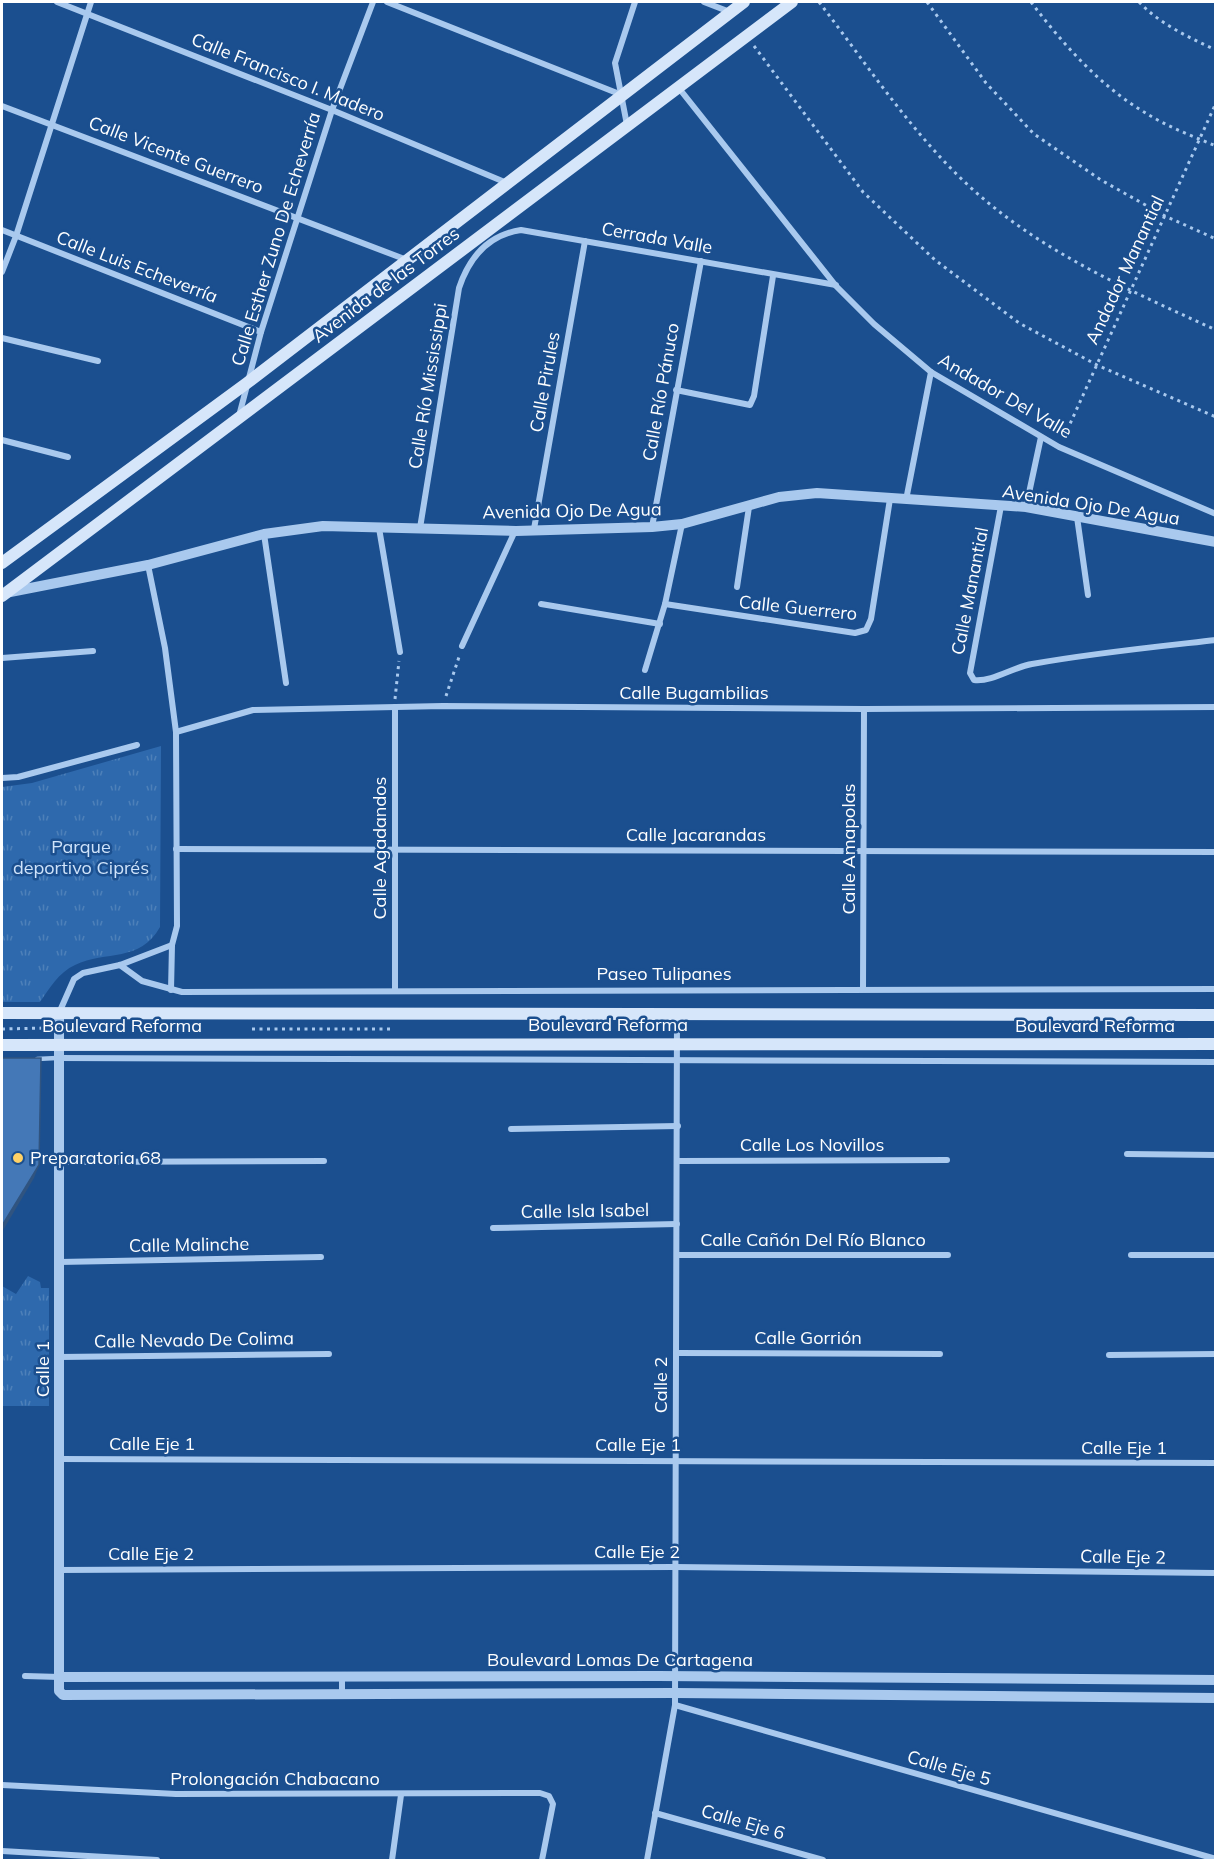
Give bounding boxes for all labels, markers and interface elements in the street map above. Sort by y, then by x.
street label: Calle Francisco I. Madero [188,27,388,126]
street label: Calle Esther Zuno De Echeverría [226,109,325,369]
street label: Calle Vicente Guerrero [86,111,267,198]
street label: Andador Manantial [1080,192,1169,348]
street label: Cerrada Valle [600,216,714,259]
street label: Avenida de las Torres [307,222,464,348]
street label: Calle Luis Echeverría [53,225,221,308]
street label: Calle Río Mississippi [403,301,452,470]
street label: Calle Río Pánuco [637,321,684,463]
street label: Calle Pirules [524,330,565,434]
street label: Andador Del Valle [934,348,1076,443]
street label: Avenida Ojo De Agua [1001,479,1181,530]
street label: Avenida Ojo De Agua [482,497,662,524]
street label: Calle Manantial [946,525,993,657]
street label: Calle Guerrero [738,590,858,625]
street label: Calle Bugambilias [619,681,769,704]
street label: Calle Agadandos [368,777,391,919]
street label: Calle Amapolas [837,784,860,914]
street label: Calle Jacarandas [626,823,766,846]
park label: Parque deportivo Ciprés [13,835,149,879]
street label: Paseo Tulipanes [596,962,732,985]
street label: Boulevard Reforma [528,1013,688,1036]
street label: Boulevard Reforma [42,1014,202,1037]
street label: Boulevard Reforma [1015,1014,1175,1037]
street label: Calle Los Novillos [740,1133,884,1156]
place label: Preparatoria 68 [30,1146,161,1169]
marker: Preparatoria 68 [11,1151,25,1165]
street label: Calle Isla Isabel [521,1198,649,1223]
street label: Calle Cañón Del Río Blanco [700,1228,926,1251]
street label: Calle Malinche [129,1232,249,1257]
street label: Calle Nevado De Colima [94,1326,294,1353]
street label: Calle Gorrión [754,1326,862,1349]
street label: Calle 1 [31,1341,54,1397]
street label: Calle 2 [649,1357,672,1413]
street label: Calle Eje 1 [109,1432,195,1455]
street label: Calle Eje 1 [595,1433,681,1456]
street label: Calle Eje 1 [1081,1436,1167,1459]
street label: Calle Eje 2 [594,1540,680,1563]
street label: Calle Eje 2 [108,1542,194,1565]
street label: Calle Eje 2 [1080,1544,1166,1569]
street label: Boulevard Lomas De Cartagena [487,1648,753,1671]
street label: Calle Eje 5 [905,1745,994,1790]
street label: Prolongación Chabacano [170,1767,380,1790]
street label: Calle Eje 6 [699,1799,788,1844]

